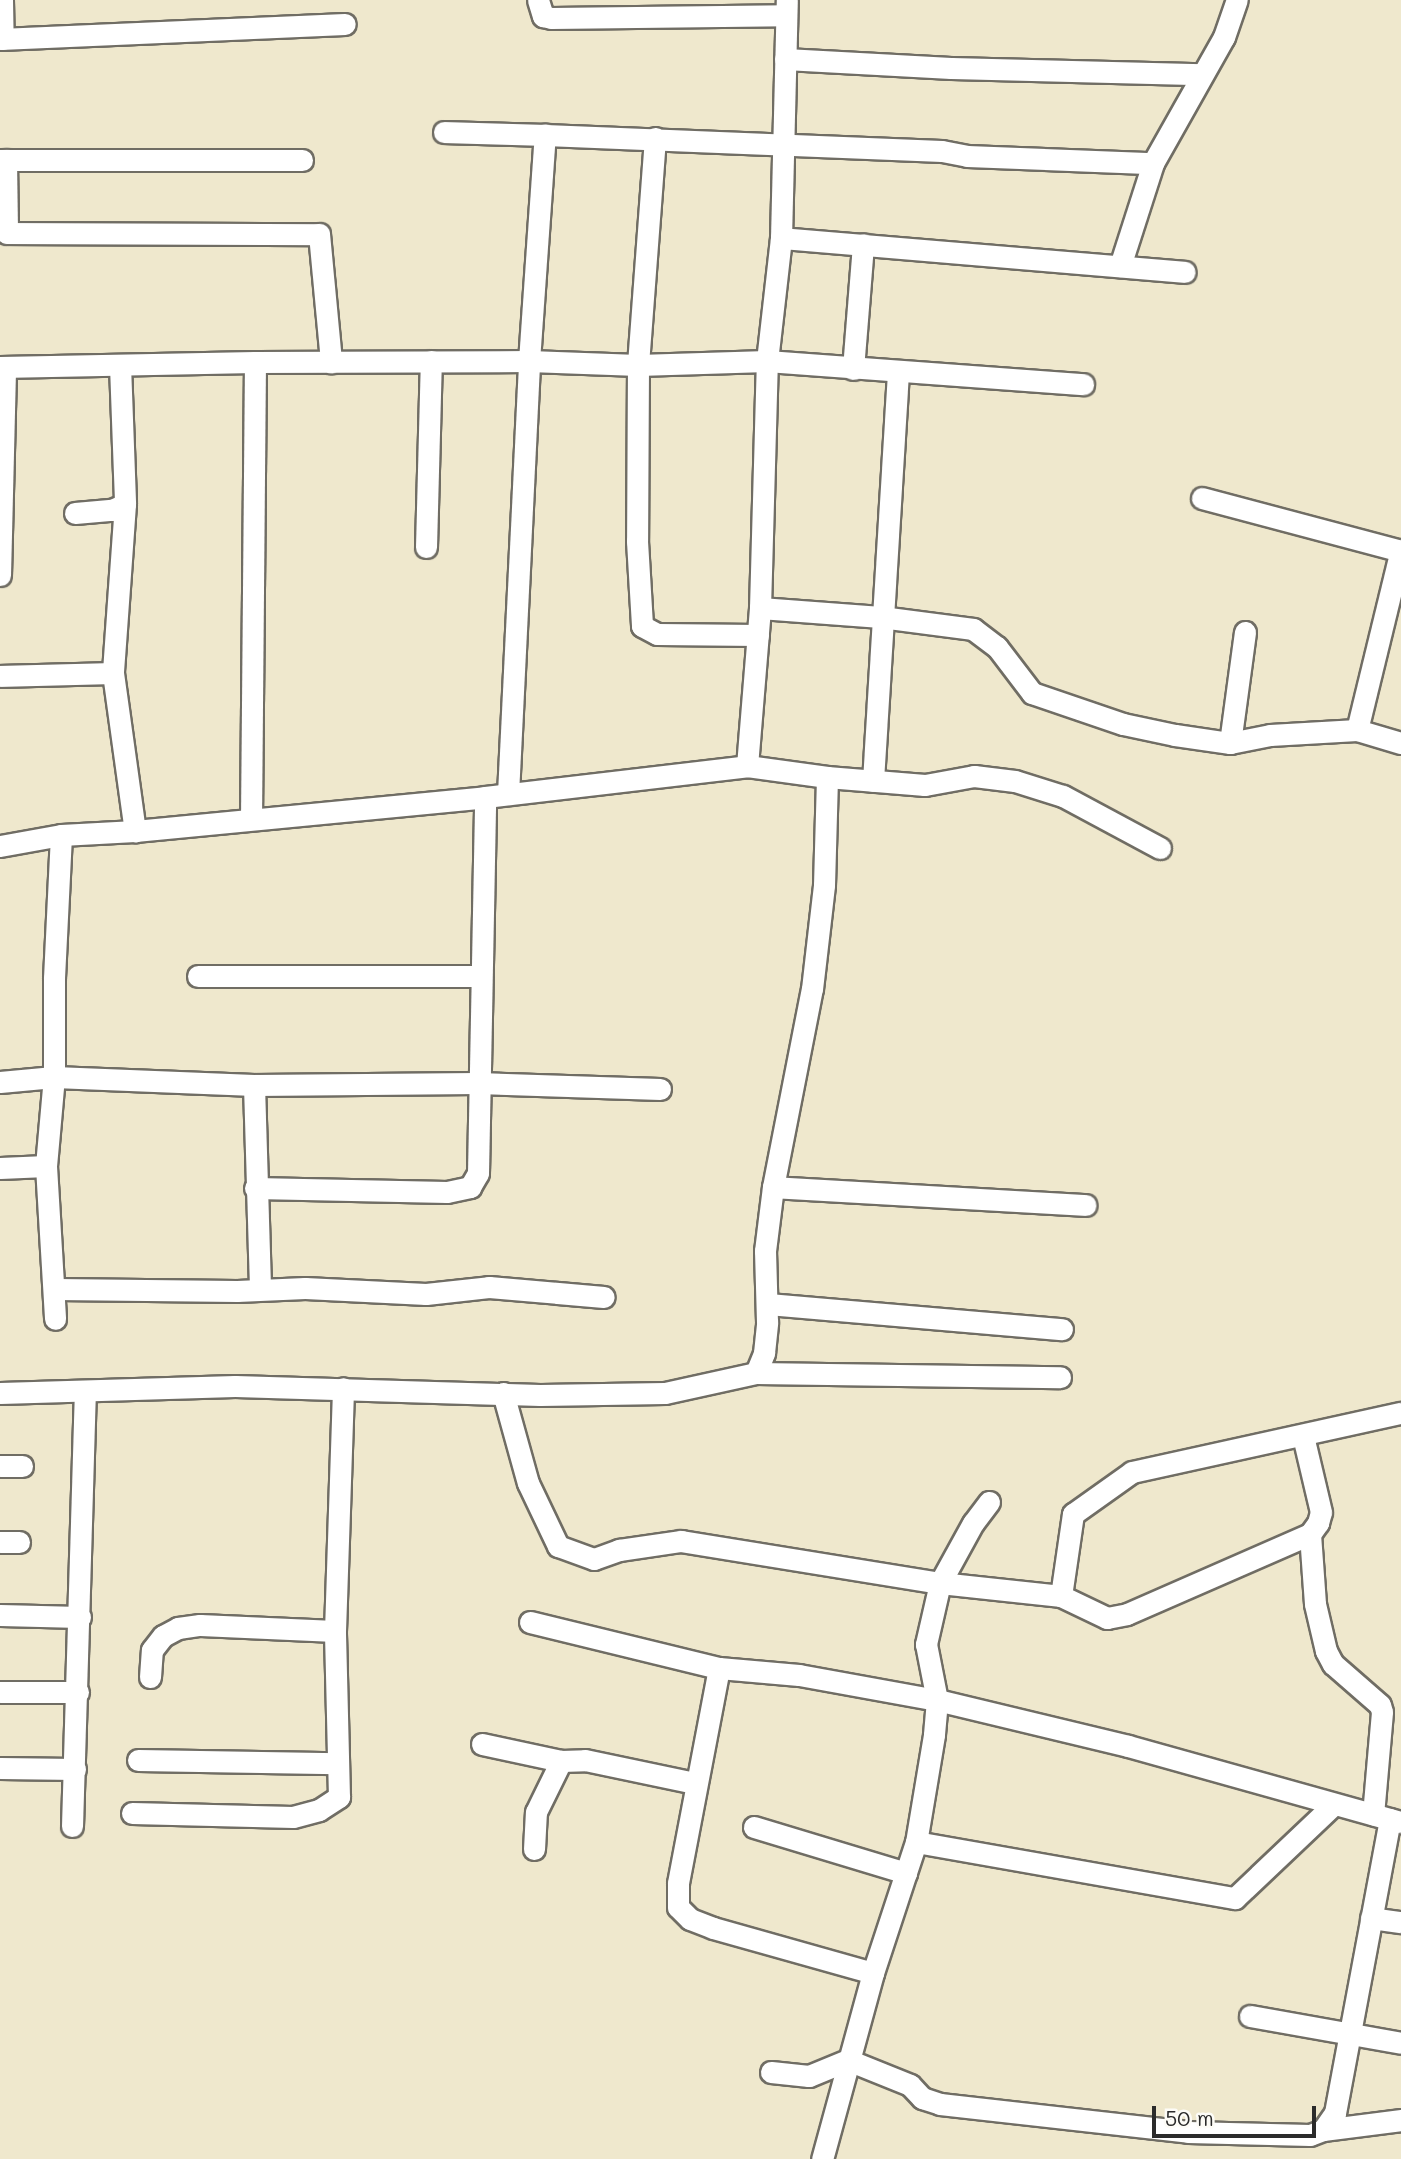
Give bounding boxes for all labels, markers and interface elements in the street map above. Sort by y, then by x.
scale bar [1156,2092,1320,2136]
text: 50 m [1165,2104,1214,2131]

